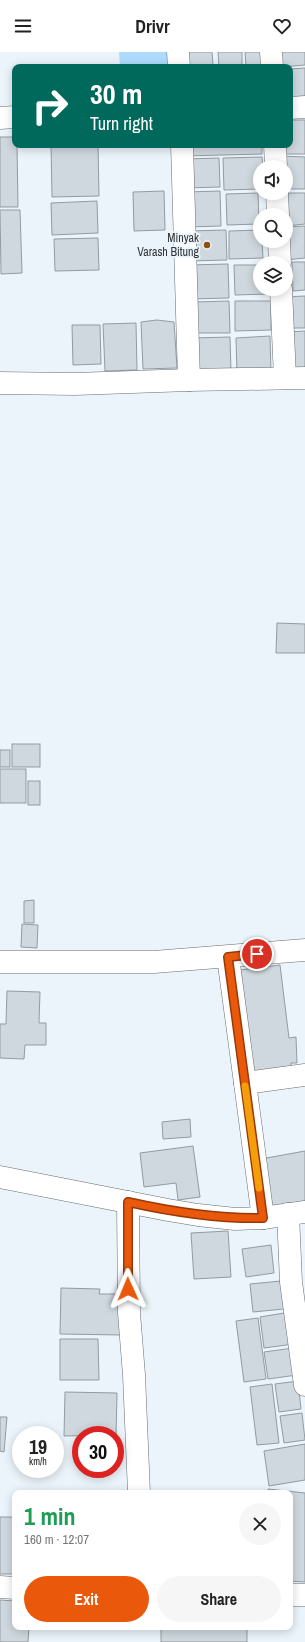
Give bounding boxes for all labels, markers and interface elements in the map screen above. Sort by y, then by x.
text: Drivr [135,14,170,39]
icon: menu [12,15,34,37]
icon: heart [271,15,293,37]
text: 30 m [90,75,142,113]
icon: right [24,80,76,132]
text: Turn right [90,111,153,136]
map controls [253,160,293,296]
button: sound [253,160,293,200]
button: search [253,208,293,248]
place label: Minyak Varash Bitung [137,230,200,260]
marker: Minyak Varash Bitung [202,240,212,250]
button: layers [253,256,293,296]
pin [240,937,274,971]
icon: arrive [246,943,268,965]
position arrow [107,1268,149,1310]
speed limit sign: 30 [72,1426,124,1478]
text: 19 [29,1433,47,1460]
text: km/h [29,1455,47,1468]
text: 1 min [24,1500,75,1532]
button: close [239,1503,281,1545]
text: 160 m · 12:07 [24,1531,89,1548]
button: Exit [24,1576,149,1622]
button: Share [157,1576,281,1622]

